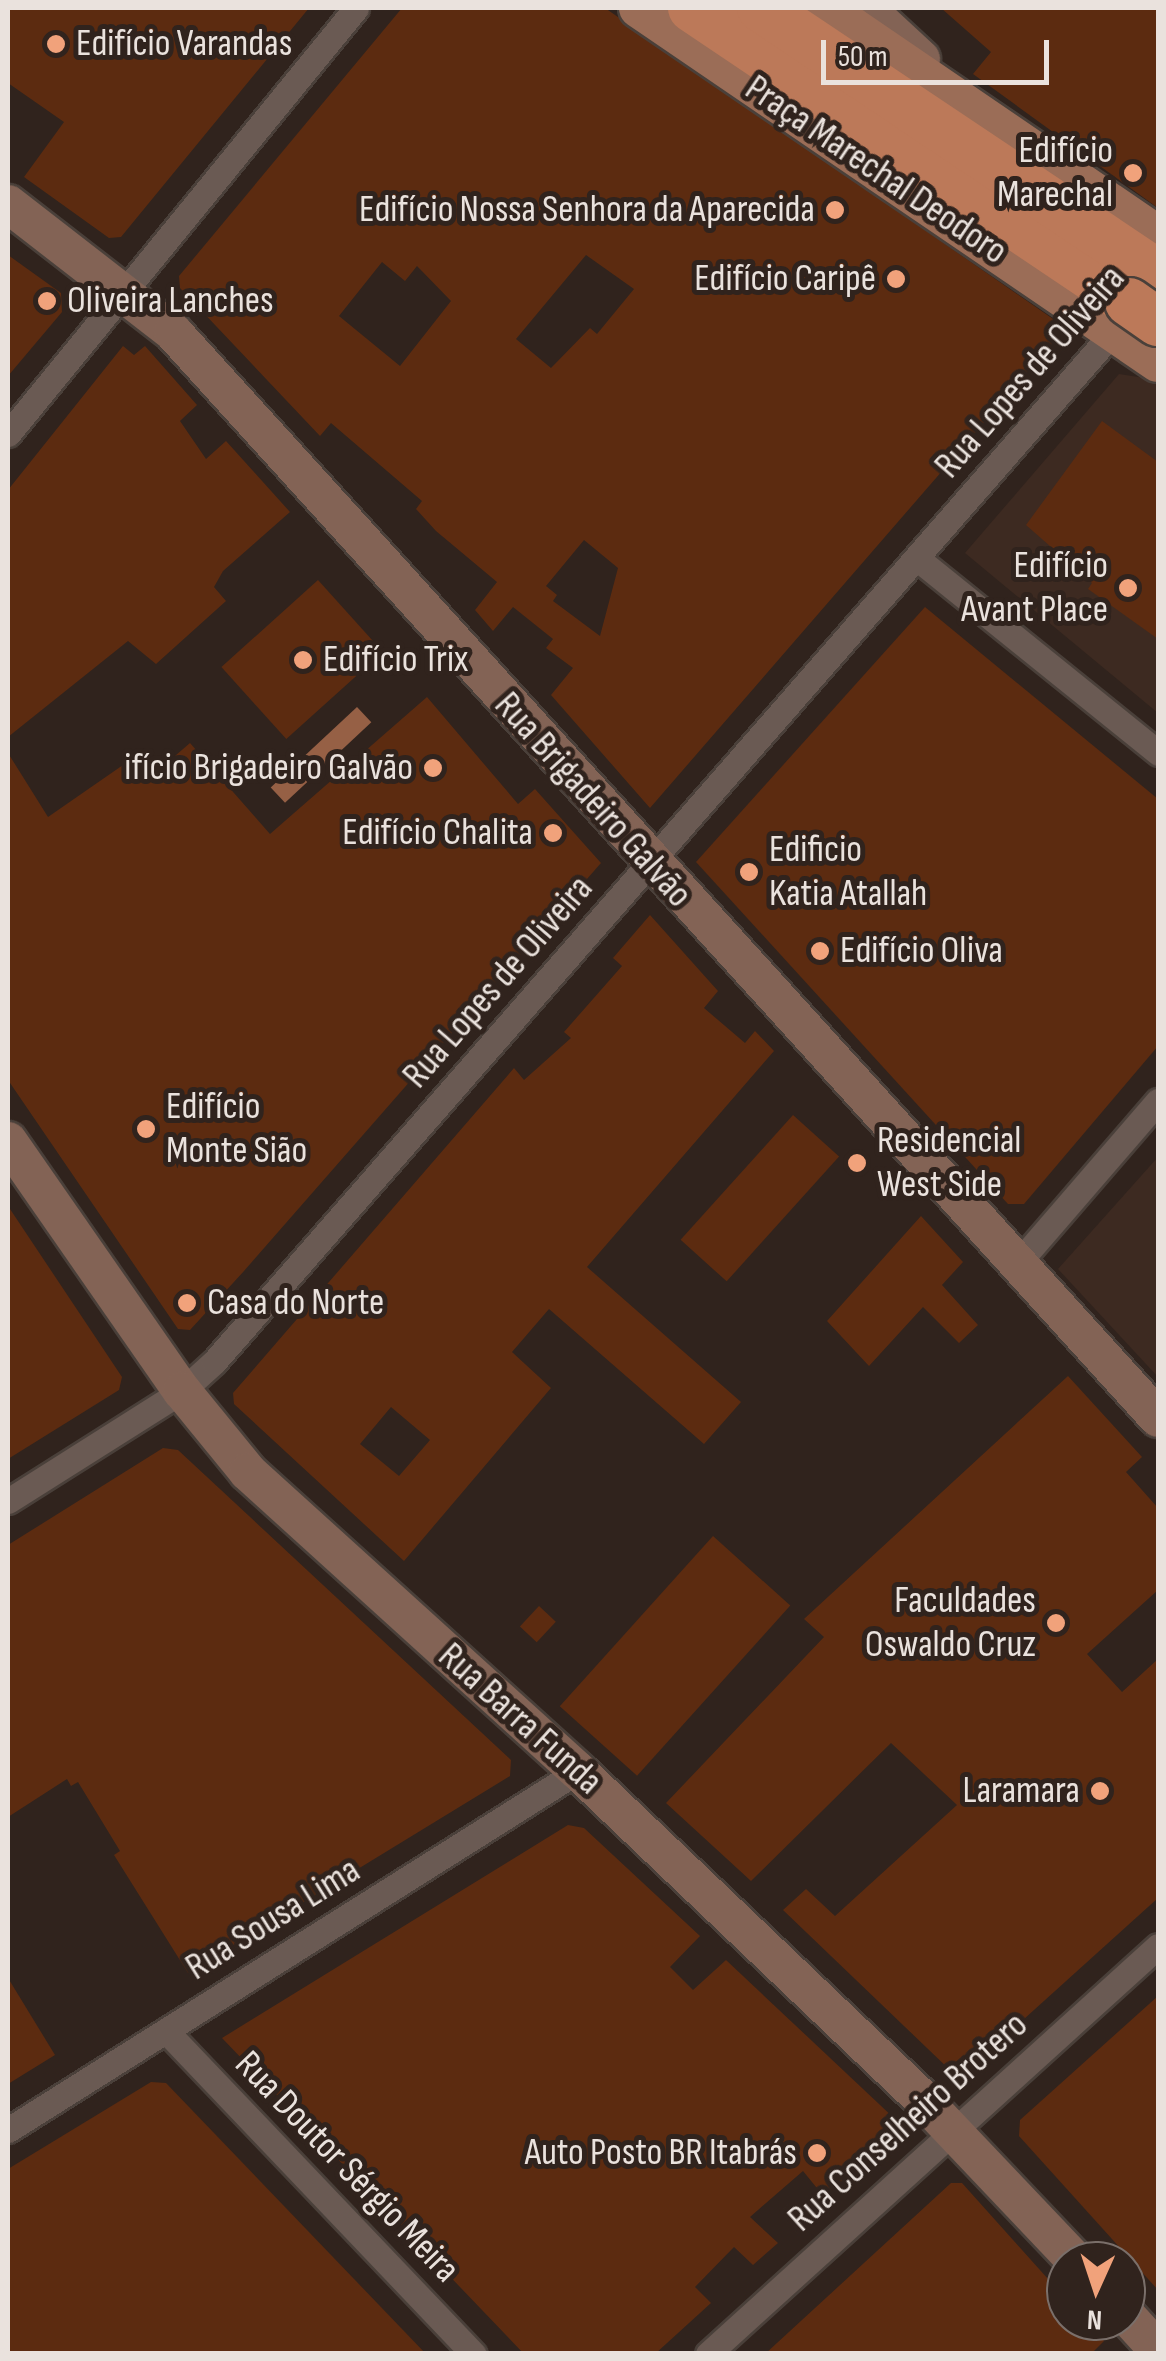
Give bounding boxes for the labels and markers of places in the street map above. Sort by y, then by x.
place label: Edifício Varandas [76,21,292,67]
marker: Edifício Varandas [45,33,67,55]
place label: Edifício Marechal [997,128,1113,218]
marker: Edifício Marechal [1122,162,1144,184]
place label: Edifício Nossa Senhora da Aparecida [359,187,815,233]
marker: Edifício Nossa Senhora da Aparecida [824,199,846,221]
place label: Edifício Caripê [694,256,876,302]
marker: Edifício Caripê [885,268,907,290]
place label: Oliveira Lanches [67,278,274,324]
marker: Oliveira Lanches [36,290,58,312]
place label: Edifício Avant Place [961,543,1108,632]
marker: Edifício Avant Place [1117,577,1139,599]
place label: Edifício Trix [323,637,468,683]
marker: Edifício Trix [292,649,314,671]
place label: ifício Brigadeiro Galvão [124,745,413,791]
marker: ifício Brigadeiro Galvão [422,757,444,779]
place label: Edifício Chalita [342,810,533,856]
marker: Edifício Chalita [542,822,564,844]
place label: Edificio Katia Atallah [769,827,927,916]
marker: Edificio Katia Atallah [738,861,760,883]
place label: Edifício Oliva [840,928,1003,974]
marker: Edifício Oliva [809,940,831,962]
place label: Edifício Monte Sião [166,1084,307,1174]
marker: Edifício Monte Sião [135,1118,157,1140]
place label: Residencial West Side [877,1118,1021,1208]
marker: Residencial West Side [846,1152,868,1174]
place label: Casa do Norte [207,1280,384,1326]
marker: Casa do Norte [176,1292,198,1314]
place label: Faculdades Oswaldo Cruz [865,1578,1036,1668]
marker: Faculdades Oswaldo Cruz [1045,1612,1067,1634]
place label: Laramara [962,1768,1080,1814]
marker: Laramara [1089,1780,1111,1802]
place label: Auto Posto BR Itabrás [525,2130,797,2176]
marker: Auto Posto BR Itabrás [806,2142,828,2164]

